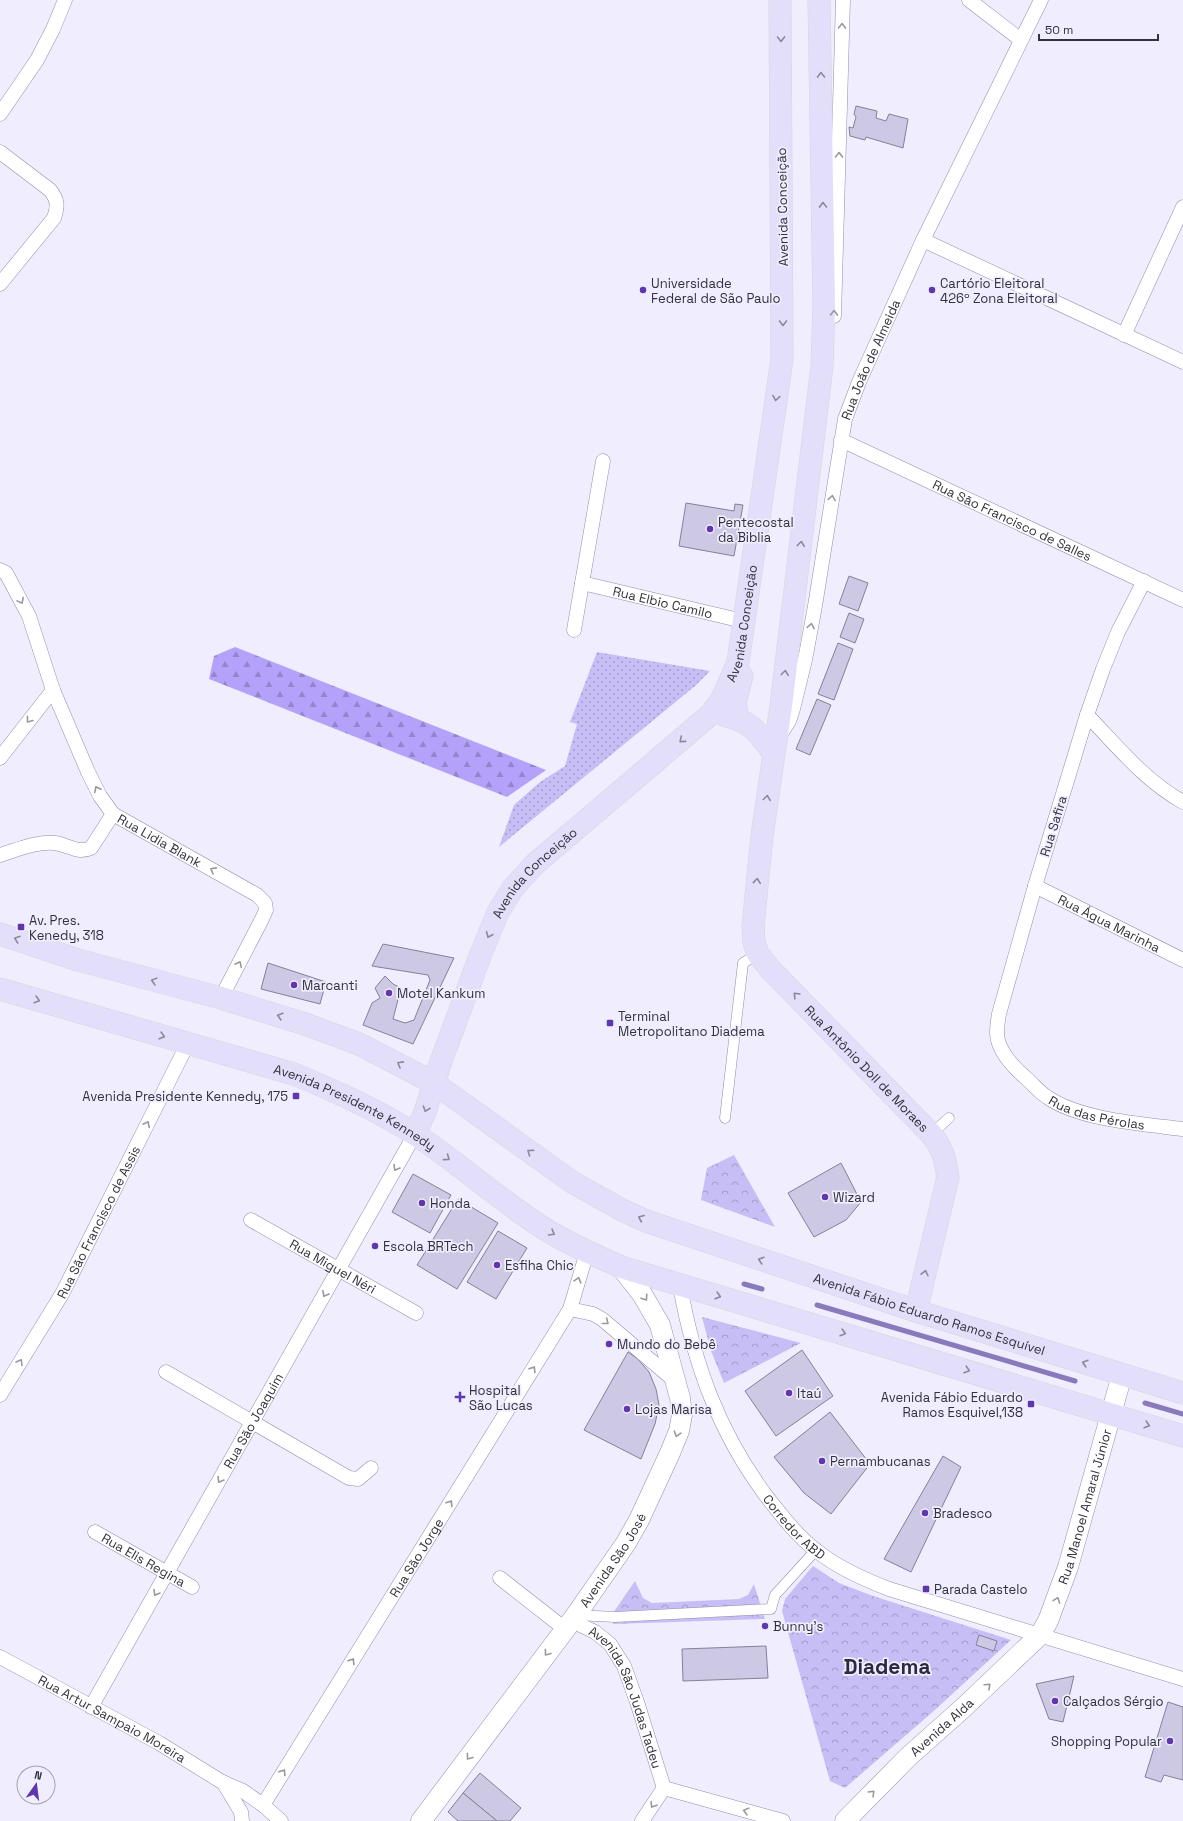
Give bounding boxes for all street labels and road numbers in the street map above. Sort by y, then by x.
street label: Avenida Conceição [773,147,792,267]
street label: Rua João de Almeida [837,296,904,422]
street label: Rua São Francisco de Salles [930,476,1094,565]
street label: Avenida Conceição [722,564,761,685]
street label: Rua Elbio Camilo [611,583,714,623]
street label: Rua Safira [1036,793,1071,859]
street label: Rua Lidia Blank [114,810,205,871]
street label: Avenida Conceição [488,824,581,921]
street label: Rua Água Marinha [1055,891,1164,957]
street label: Rua Antônio Doll de Moraes [801,1002,932,1136]
street label: Avenida Presidente Kennedy [272,1061,439,1155]
street label: Rua das Pérolas [1045,1092,1146,1133]
street label: Rua São Francisco de Assis [53,1143,144,1302]
street label: Rua Miguel Néri [286,1236,379,1298]
street label: Avenida Fábio Eduardo Ramos Esquível [811,1269,1047,1359]
street label: Rua São Joaquim [220,1370,287,1472]
street label: Rua Manoel Amaral Júnior [1054,1427,1115,1587]
street label: Corredor ABD [759,1491,829,1563]
street label: Avenida São José [576,1510,650,1611]
street label: Rua São Jorge [386,1515,447,1601]
street label: Rua Elis Regina [98,1530,189,1591]
street label: Avenida São Judas Tadeu [586,1622,665,1771]
street label: Rua Artur Sampaio Moreira [35,1671,189,1767]
street label: Avenida Alda [907,1694,978,1760]

